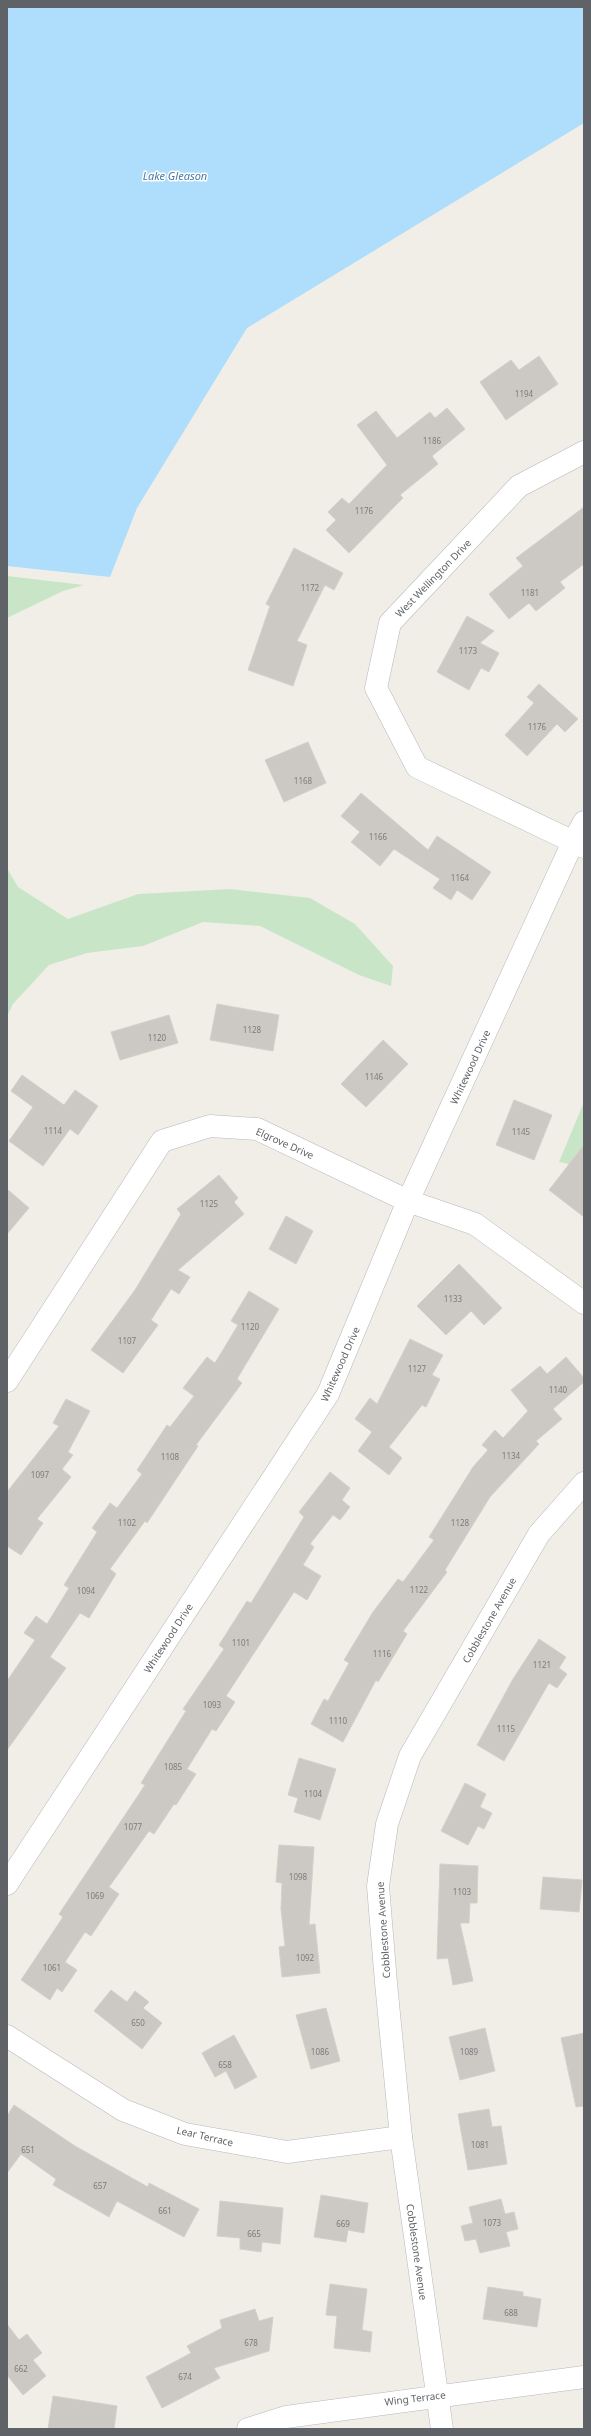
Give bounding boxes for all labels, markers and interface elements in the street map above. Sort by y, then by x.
water label: Lake Gleason [143,168,207,183]
house number: 1194 [515,388,534,399]
house number: 1186 [423,435,442,446]
house number: 1176 [355,505,374,516]
street label: West Wellington Drive [392,536,474,620]
house number: 1172 [301,582,320,593]
house number: 1181 [521,587,539,598]
house number: 1173 [459,645,478,656]
house number: 1176 [528,721,547,732]
house number: 1168 [294,775,313,786]
house number: 1166 [369,831,388,842]
house number: 1164 [451,872,470,883]
house number: 1128 [243,1024,262,1035]
street label: Whitewood Drive [447,1027,494,1106]
house number: 1120 [148,1032,167,1043]
house number: 1146 [365,1071,384,1082]
street label: Elgrove Drive [254,1124,317,1162]
house number: 1114 [44,1125,63,1136]
house number: 1145 [512,1126,531,1137]
house number: 1125 [200,1198,219,1209]
house number: 1133 [444,1293,463,1304]
house number: 1120 [241,1321,260,1332]
street label: Whitewood Drive [317,1324,363,1404]
house number: 1107 [118,1335,137,1346]
house number: 1127 [408,1363,427,1374]
house number: 1140 [549,1384,568,1395]
house number: 1134 [502,1450,521,1461]
house number: 1108 [161,1451,180,1462]
house number: 1097 [31,1469,50,1480]
house number: 1102 [118,1517,137,1528]
house number: 1128 [451,1517,470,1528]
street label: Cobblestone Avenue [459,1574,519,1665]
house number: 1122 [410,1584,429,1595]
house number: 1094 [77,1585,96,1596]
street label: Whitewood Drive [140,1600,196,1676]
house number: 1101 [232,1637,250,1648]
house number: 1116 [373,1648,392,1659]
house number: 1121 [533,1659,551,1670]
house number: 1093 [203,1699,222,1710]
house number: 1110 [329,1715,348,1726]
house number: 1115 [497,1723,516,1734]
house number: 1085 [164,1761,183,1772]
house number: 1104 [304,1788,323,1799]
house number: 1077 [124,1821,143,1832]
house number: 1098 [289,1871,308,1882]
street label: Cobblestone Avenue [373,1881,393,1979]
house number: 1103 [453,1886,472,1897]
house number: 1069 [86,1890,105,1901]
house number: 1092 [296,1952,315,1963]
house number: 1061 [43,1962,61,1973]
house number: 650 [131,2017,145,2028]
house number: 1086 [311,2046,330,2057]
house number: 1089 [460,2046,479,2057]
house number: 658 [218,2059,232,2070]
street label: Lear Terrace [175,2123,235,2149]
house number: 1081 [471,2139,489,2150]
house number: 651 [21,2144,35,2155]
house number: 657 [93,2180,107,2191]
street label: Cobblestone Avenue [403,2203,431,2301]
house number: 661 [158,2205,172,2216]
house number: 1073 [483,2217,502,2228]
house number: 669 [336,2218,350,2229]
house number: 665 [247,2228,261,2239]
house number: 688 [504,2307,518,2318]
house number: 678 [244,2337,258,2348]
house number: 662 [14,2363,28,2374]
house number: 674 [178,2371,192,2382]
street label: Wing Terrace [384,2387,447,2409]

